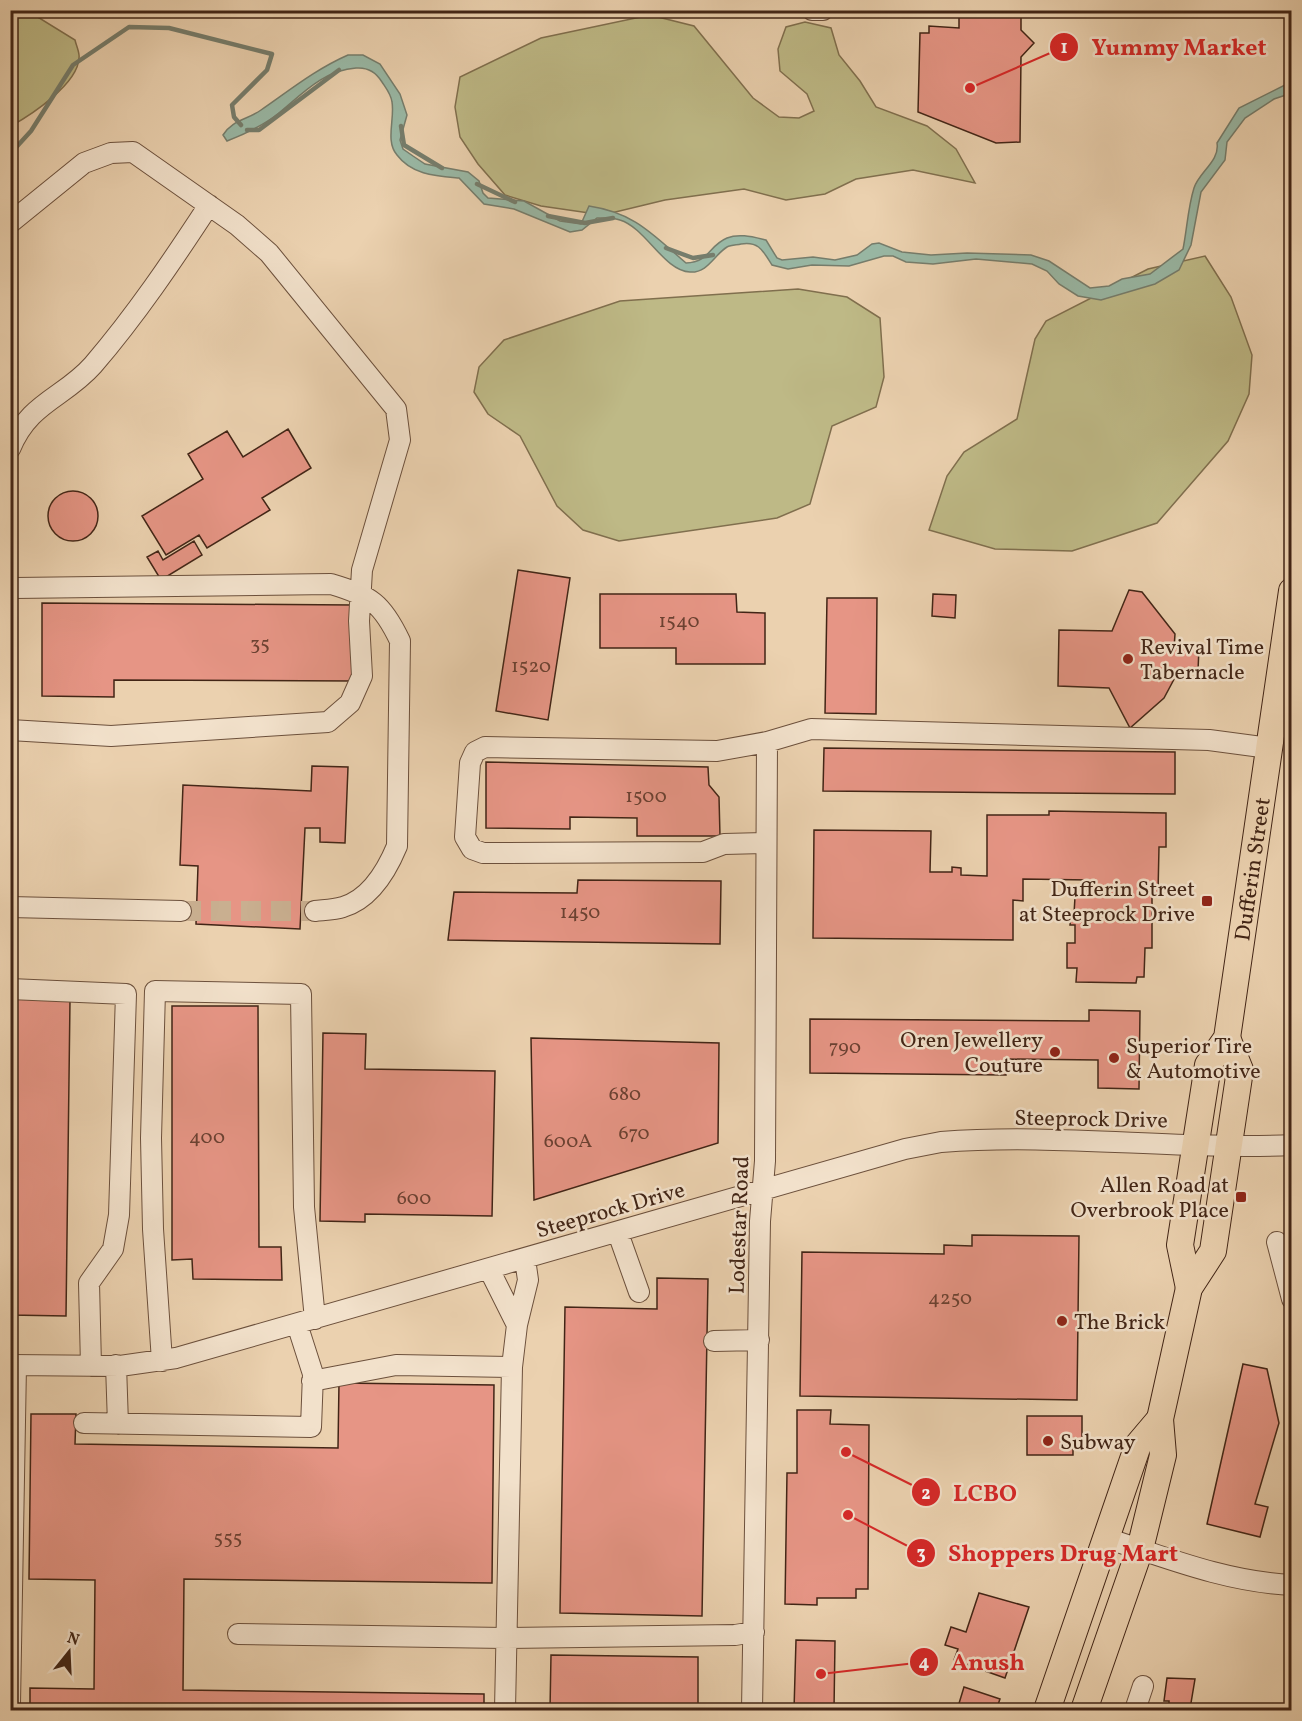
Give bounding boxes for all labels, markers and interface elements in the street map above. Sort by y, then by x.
callout: Yummy Market [1049,26,1279,68]
text: Yummy Market [1091,32,1267,66]
text: 1 [1060,36,1068,61]
house number: 1540 [659,608,699,636]
house number: 35 [250,631,270,659]
place label: Revival Time Tabernacle [1140,633,1264,689]
marker: Revival Time Tabernacle [1121,652,1135,666]
house number: 1520 [511,653,551,681]
house number: 1500 [625,783,667,811]
street label: Dufferin Street [1228,795,1280,943]
place label: Dufferin Street at Steeprock Drive [1019,875,1195,931]
marker: Dufferin Street at Steeprock Drive [1200,894,1214,908]
house number: 1450 [560,899,600,927]
place label: Oren Jewellery Couture [900,1026,1043,1082]
place label: Superior Tire & Automotive [1126,1032,1261,1088]
house number: 790 [829,1034,861,1062]
marker: Oren Jewellery Couture [1048,1045,1062,1059]
marker: Superior Tire & Automotive [1107,1051,1121,1065]
house number: 680 [609,1081,641,1109]
street label: Steeprock Drive [1014,1104,1168,1137]
house number: 670 [618,1120,650,1148]
house number: 400 [189,1124,225,1152]
house number: 600A [544,1128,592,1156]
street label: Lodestar Road [723,1155,758,1295]
place label: Allen Road at Overbrook Place [1070,1171,1229,1227]
street label: Steeprock Drive [533,1175,689,1247]
house number: 600 [397,1185,431,1213]
marker: Allen Road at Overbrook Place [1234,1190,1248,1204]
house number: 4250 [928,1285,972,1313]
place label: The Brick [1074,1308,1165,1339]
marker: The Brick [1055,1314,1069,1328]
place label: Subway [1060,1428,1136,1459]
marker: Subway [1041,1434,1055,1448]
callout: LCBO [911,1471,1029,1513]
text: LCBO [953,1478,1017,1512]
text: 2 [921,1482,931,1507]
house number: 555 [214,1525,242,1553]
callout: Shoppers Drug Mart [906,1532,1190,1574]
text: Shoppers Drug Mart [948,1538,1178,1572]
text: 3 [916,1542,926,1567]
north arrow [39,1622,99,1682]
text: N [64,1627,82,1652]
callout: Anush [909,1641,1036,1683]
text: Anush [951,1647,1025,1681]
text: 4 [919,1651,930,1676]

